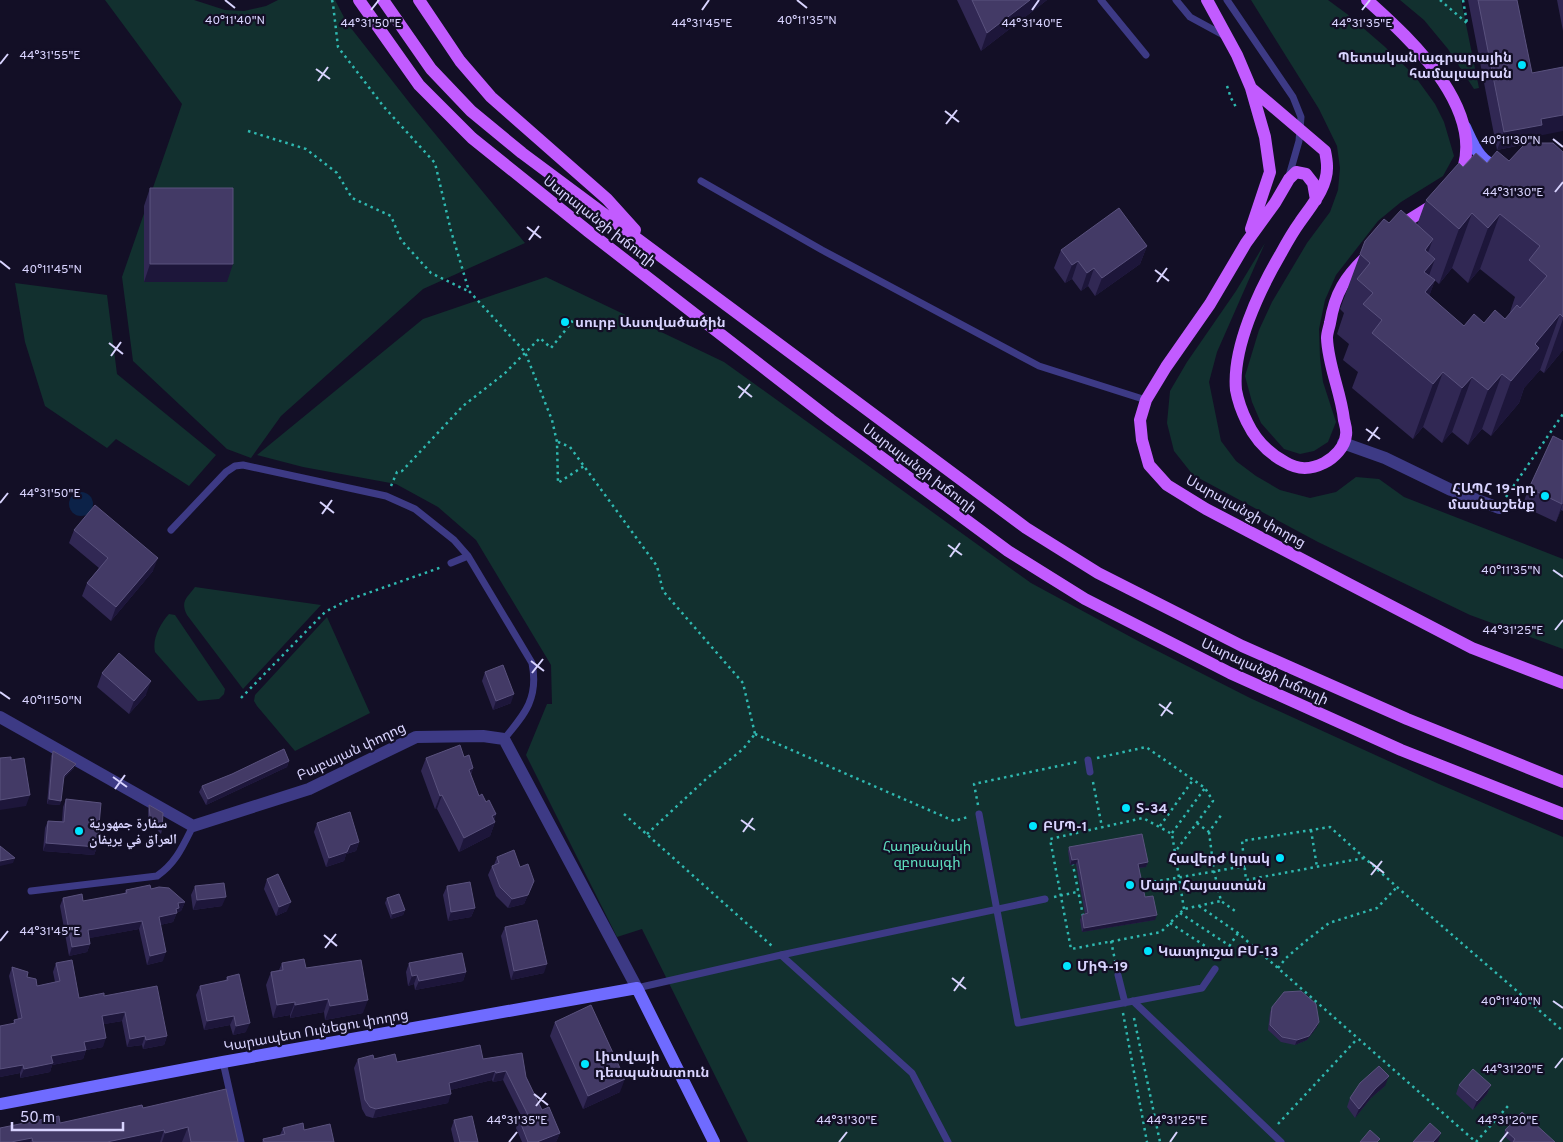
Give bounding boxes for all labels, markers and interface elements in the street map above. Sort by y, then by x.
text: 40°11'40"N [205,13,265,29]
text: 40°11'35"N [777,13,837,29]
text: 44°31'50"E [340,16,402,32]
text: 44°31'45"E [672,16,733,32]
text: 44°31'40"E [1001,16,1063,32]
text: 44°31'35"E [1332,16,1392,32]
text: 44°31'55"E [20,48,81,64]
place label: Պետական ագրարային համալսարան [1338,50,1512,83]
marker: Պետական ագրարային համալսարան [1516,59,1528,71]
text: 40°11'30"N [1481,133,1541,149]
street label: Սարալանջի խճուղի [539,173,659,272]
text: 44°31'30"E [1483,185,1543,201]
text: 40°11'45"N [22,262,82,278]
place label: սուրբ Աստվածածին [575,315,726,332]
marker: սուրբ Աստվածածին [559,316,571,328]
street label: Սարալանջի խճուղի [859,421,980,518]
street label: Սարալանջի փողոց [1182,472,1308,552]
place label: ՀԱՊՀ 19-րդ մասնաշենք [1448,481,1535,514]
text: 44°31'50"E [19,486,81,502]
marker: ՀԱՊՀ 19-րդ մասնաշենք [1539,490,1551,502]
text: 40°11'35"N [1481,563,1541,579]
text: 44°31'25"E [1483,623,1543,639]
street label: Սարալանջի խճուղի [1198,635,1331,709]
text: 40°11'50"N [22,693,82,709]
street label: Բաբայան փողոց [294,720,409,785]
place label: Տ-34 [1136,801,1168,818]
marker: Տ-34 [1120,802,1132,814]
place label: سفارة جمهورية العراق في يريفان [89,816,177,850]
place label: ԲՄՊ-1 [1043,819,1087,836]
marker: ԲՄՊ-1 [1027,820,1039,832]
marker: سفارة جمهورية العراق في يريفان [73,825,85,837]
park label: Հաղթանակի զբոսայգի [883,839,971,872]
place label: Հավերժ կրակ [1168,851,1270,868]
marker: Հավերժ կրակ [1274,852,1286,864]
place label: Մայր Հայաստան [1140,878,1266,895]
marker: Մայր Հայաստան [1124,879,1136,891]
text: 44°31'45"E [20,924,81,940]
place label: Կատյուշա ԲՄ-13 [1158,944,1278,961]
marker: Կատյուշա ԲՄ-13 [1142,945,1154,957]
place label: ՄիԳ-19 [1077,959,1128,976]
marker: ՄիԳ-19 [1061,960,1073,972]
text: 40°11'40"N [1481,994,1541,1010]
street label: Կարապետ Ուլնեցու փողոց [223,1007,410,1056]
place label: Լիտվայի դեսպանատուն [595,1049,709,1082]
marker: Լիտվայի դեսպանատուն [579,1058,591,1070]
text: 44°31'20"E [1482,1062,1544,1078]
scale bar [12,1100,124,1132]
text: 50 m [20,1109,55,1128]
text: 44°31'35"E [487,1113,547,1129]
text: 44°31'30"E [817,1113,877,1129]
text: 44°31'25"E [1147,1113,1207,1129]
text: 44°31'20"E [1477,1113,1539,1129]

